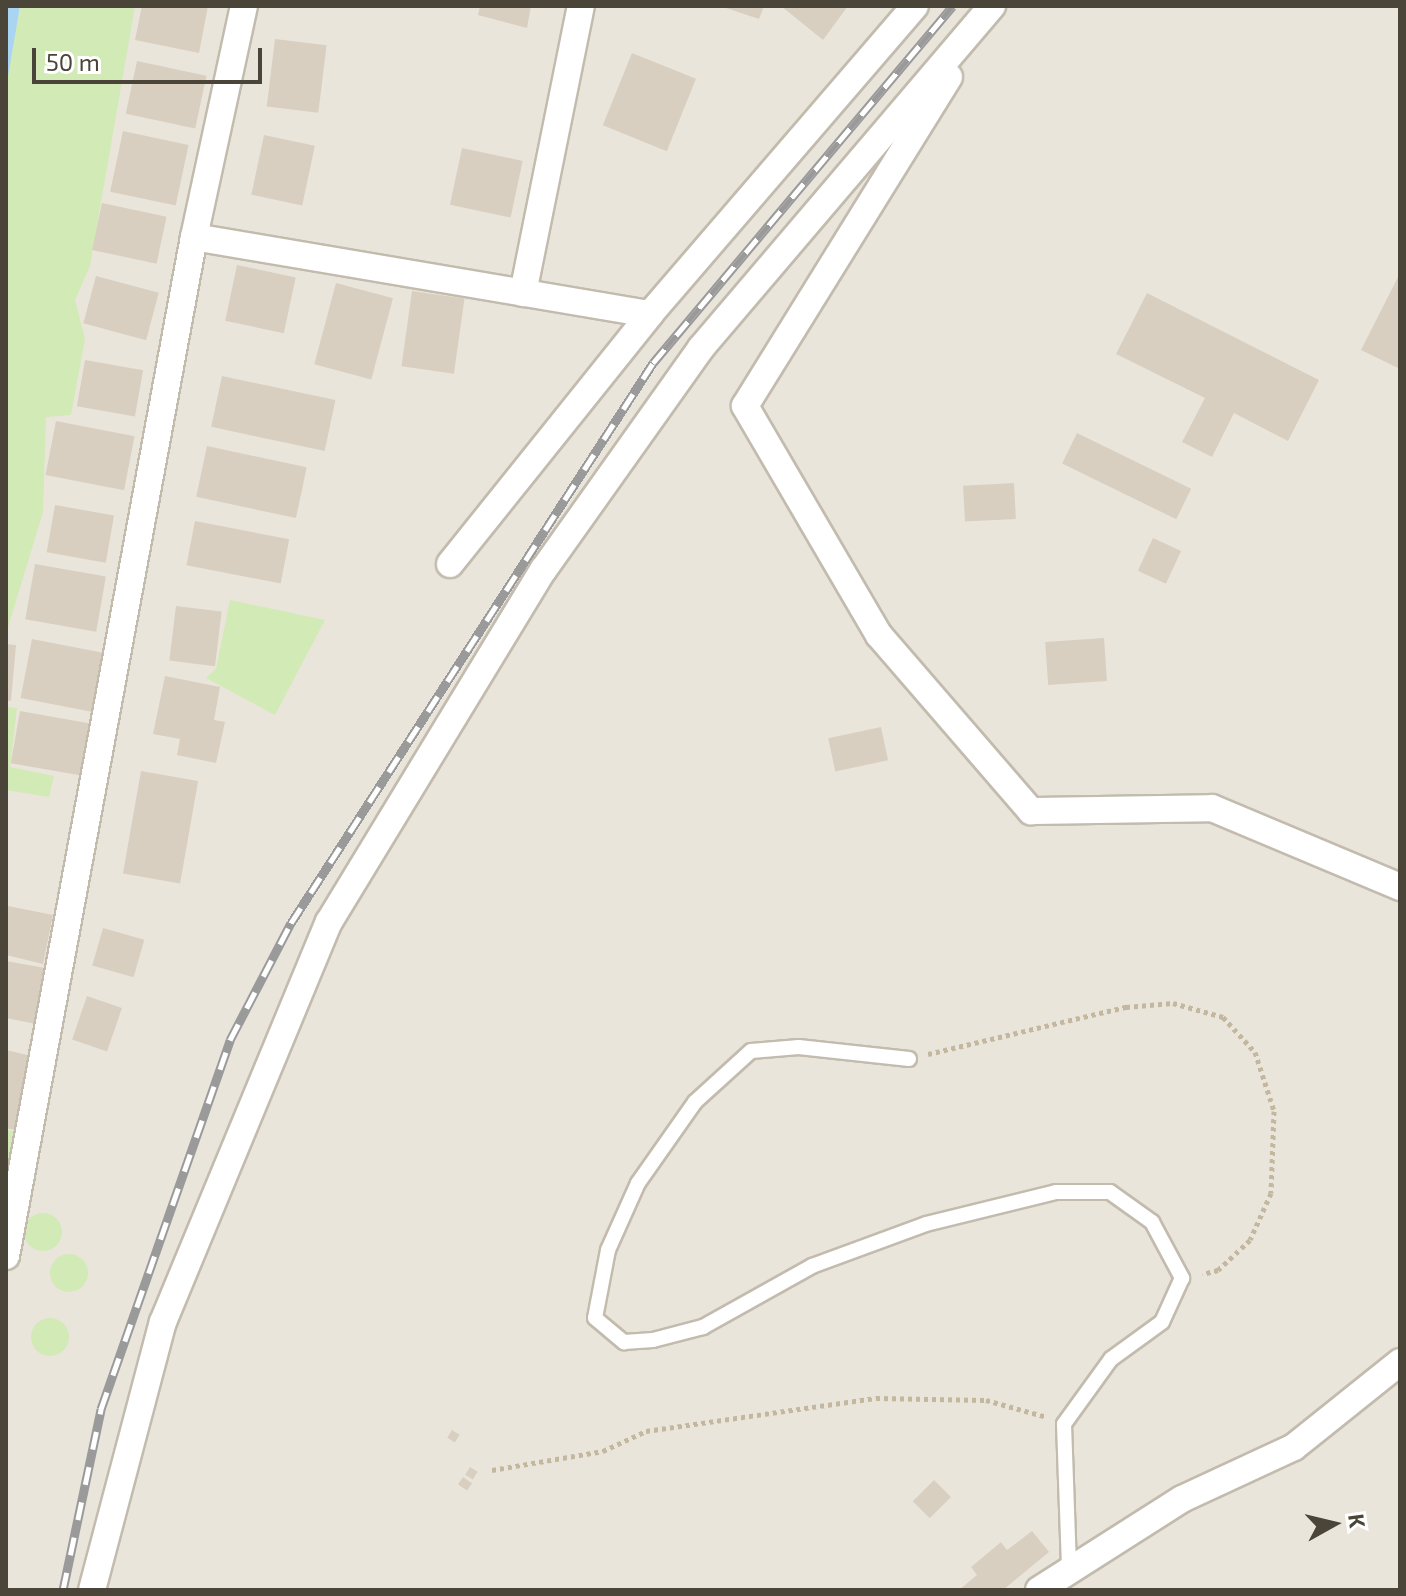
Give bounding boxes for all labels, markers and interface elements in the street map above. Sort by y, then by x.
scale bar [36,32,266,82]
text: 50 m [46,47,100,76]
north arrow [1294,1484,1374,1564]
text: K [1344,1512,1372,1529]

